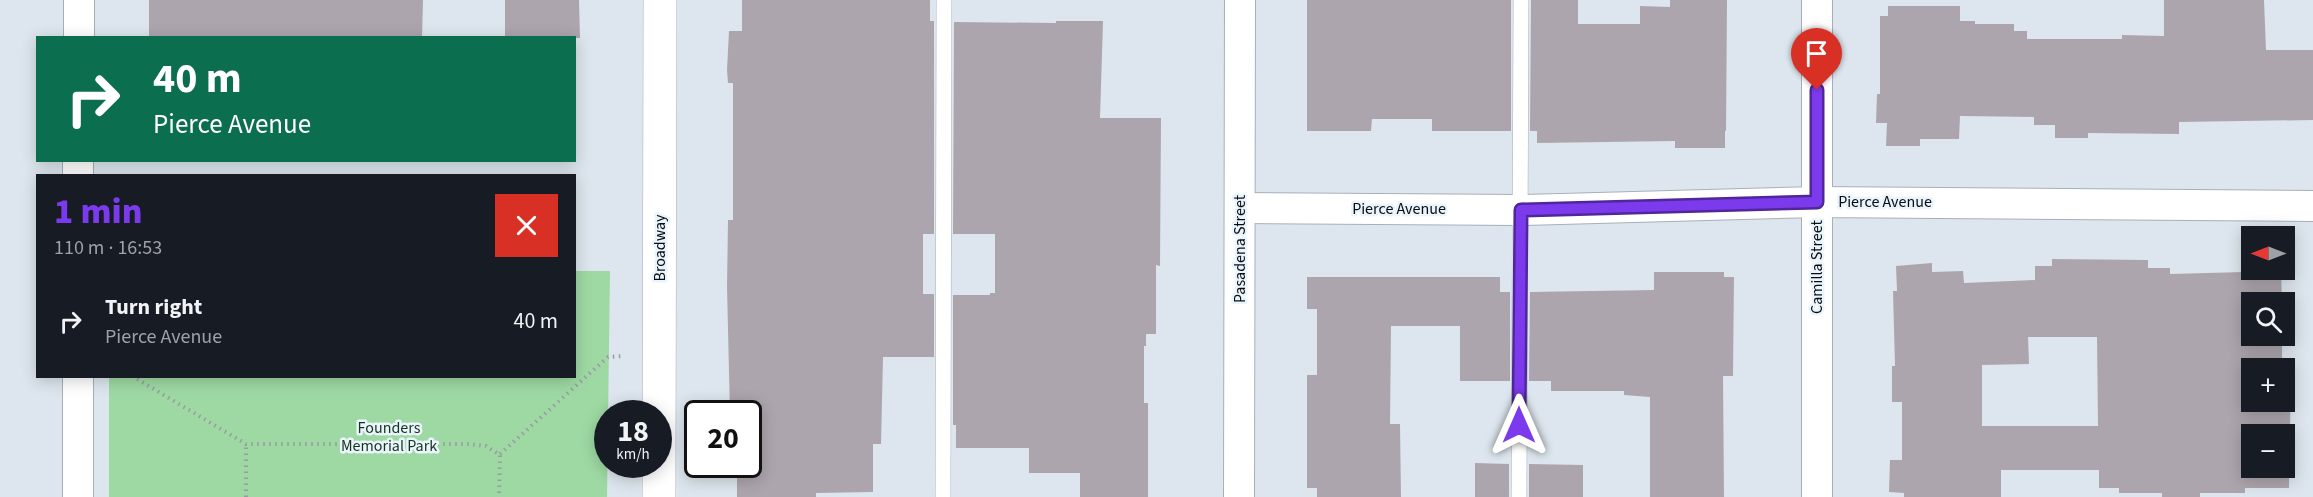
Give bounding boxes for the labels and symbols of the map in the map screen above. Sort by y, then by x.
pin [1791,28,1842,90]
street label: Pierce Avenue [1838,191,1932,213]
street label: Pasadena Street [1229,194,1251,303]
street label: Pierce Avenue [1352,198,1446,220]
street label: Broadway [649,214,671,282]
street label: Camilla Street [1806,219,1828,314]
north arrow [2241,226,2295,280]
position arrow [1487,393,1551,457]
speed limit sign: 20 [684,400,762,478]
park label: Founders Memorial Park [341,417,437,457]

